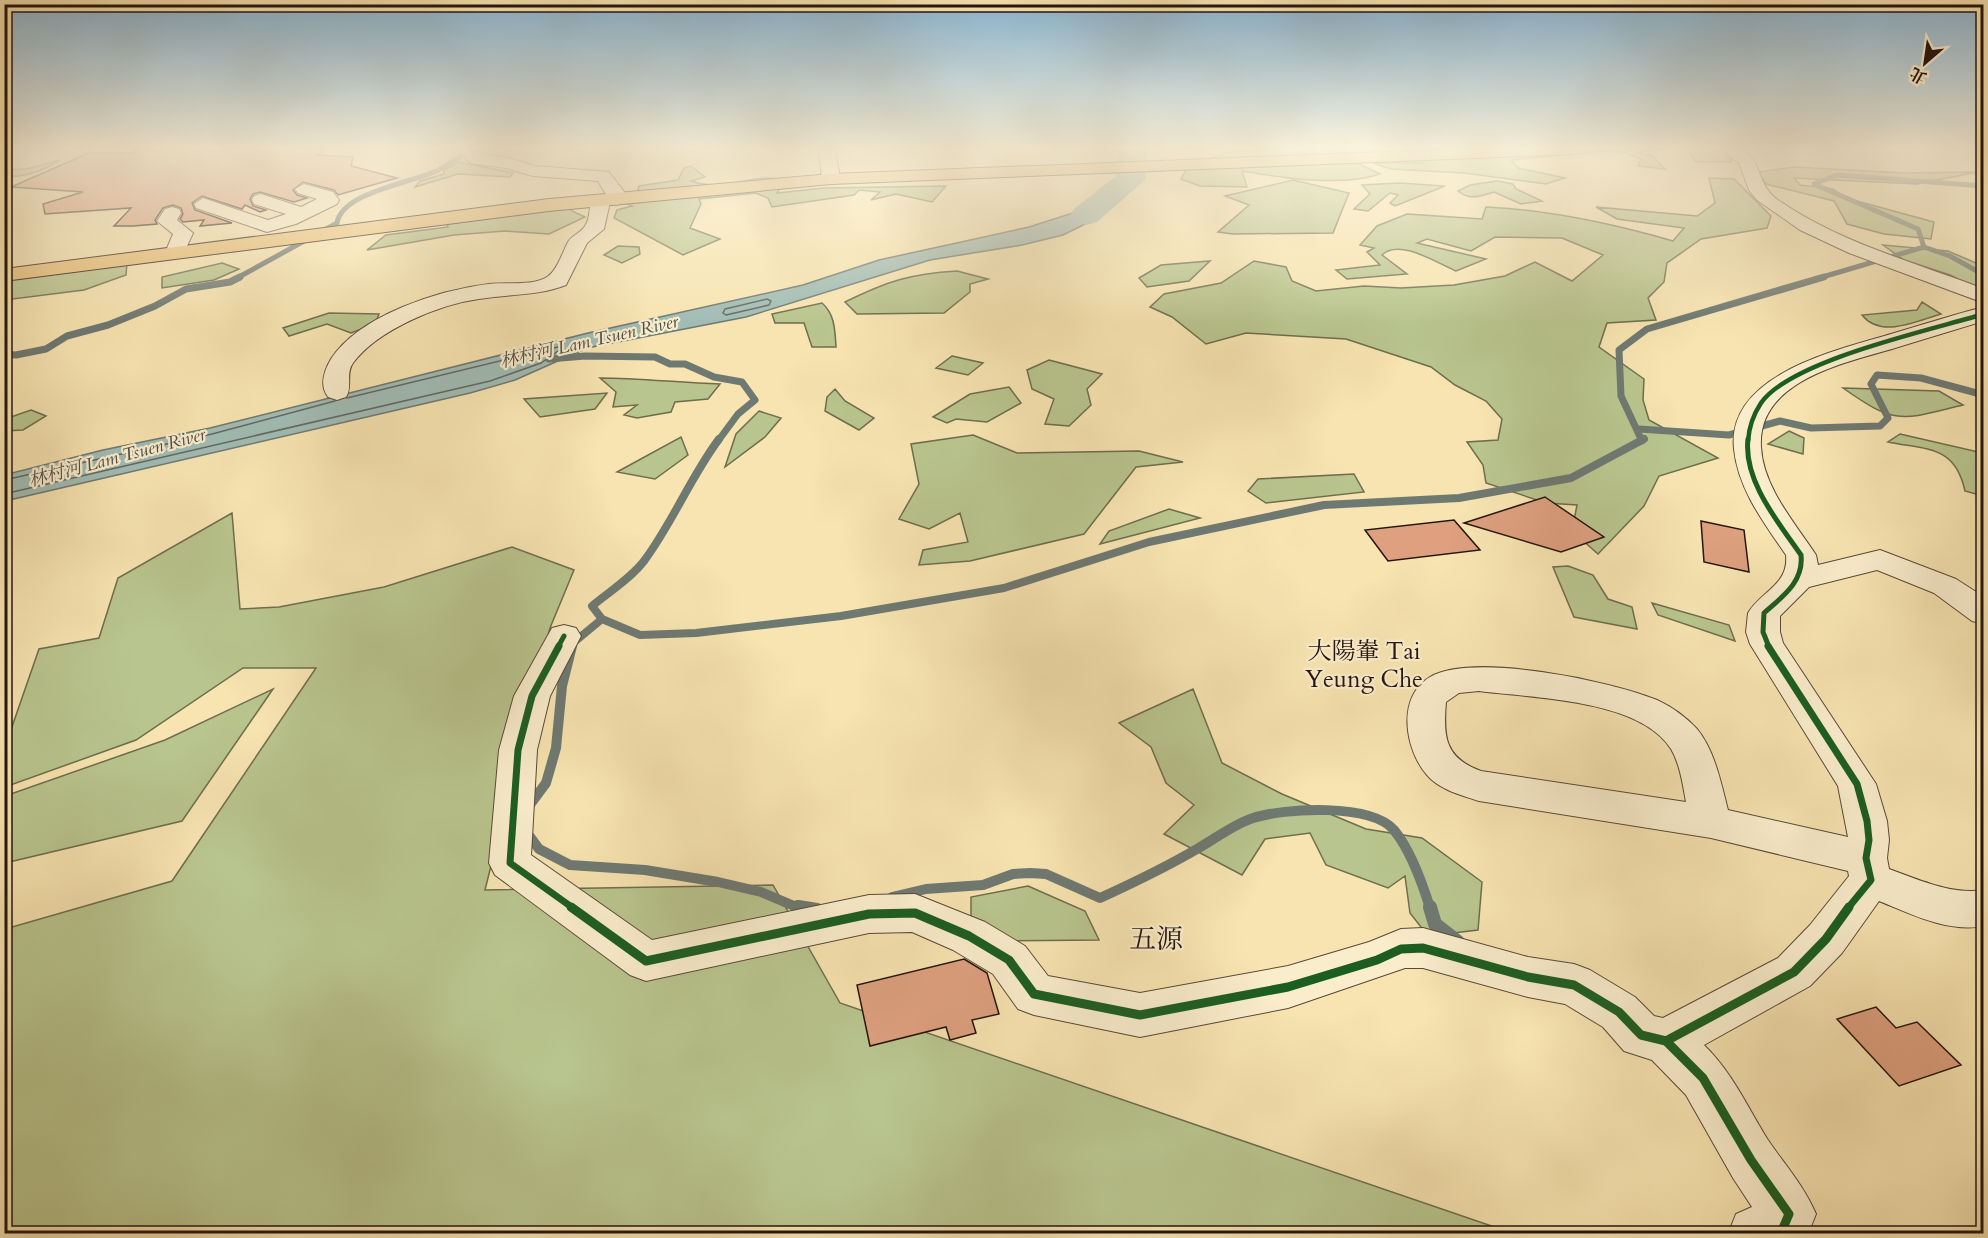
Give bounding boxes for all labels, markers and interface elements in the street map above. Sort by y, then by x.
north arrow [1895,33,1955,93]
text: 北 [1906,62,1931,89]
water label: 林村河 Lam Tsuen River [497,309,682,374]
water label: 林村河 Lam Tsuen River [26,421,210,493]
district label: 大陽輋 Tai Yeung Che [1305,635,1423,696]
district label: 五源 [1129,921,1183,958]

